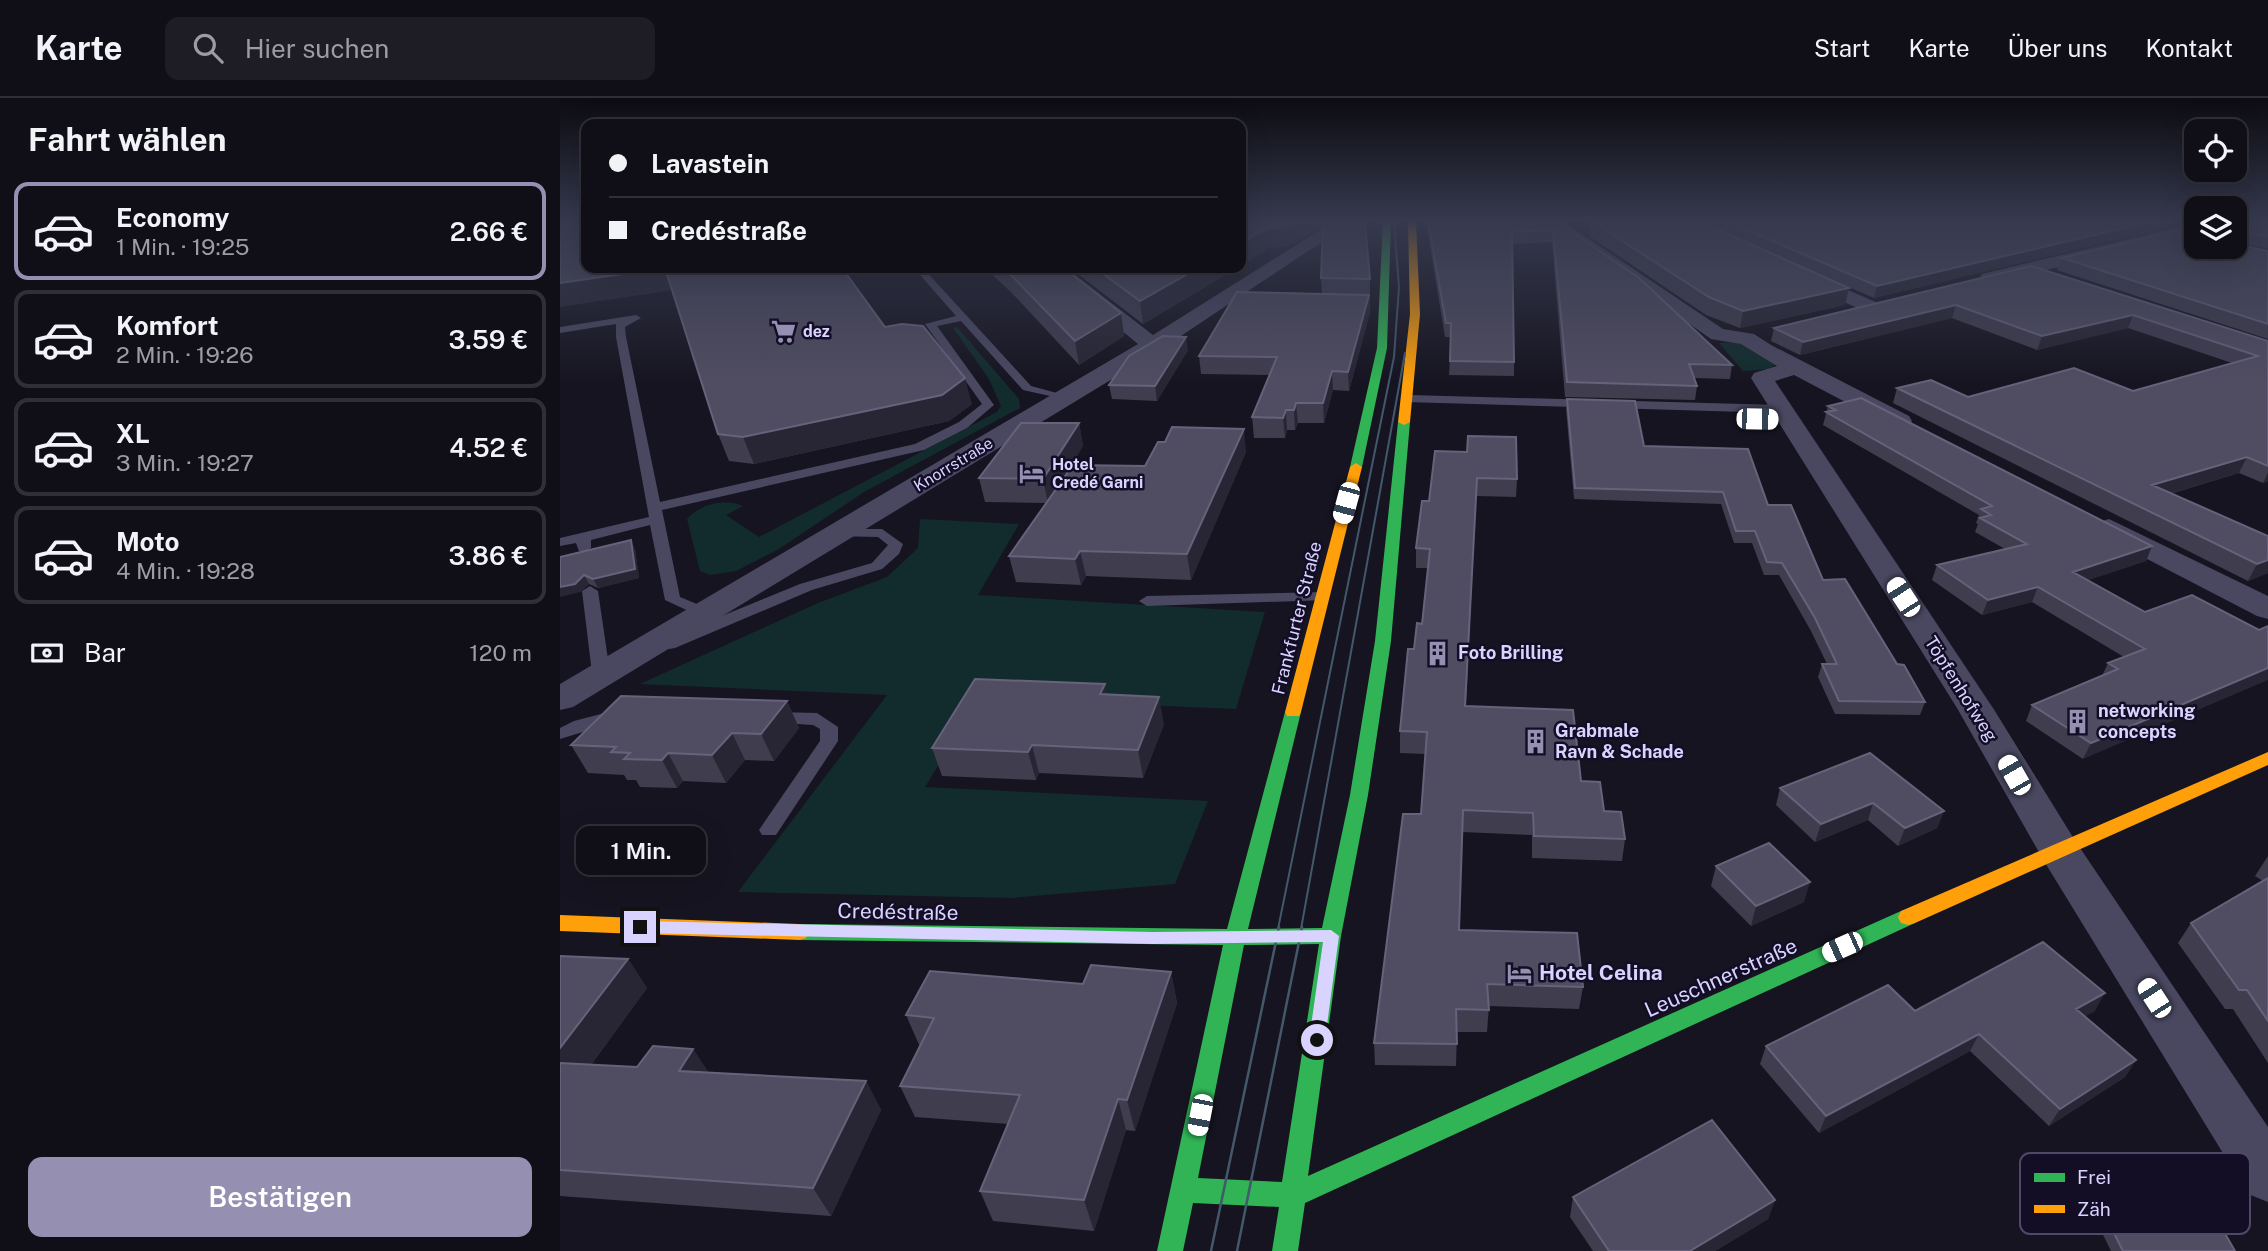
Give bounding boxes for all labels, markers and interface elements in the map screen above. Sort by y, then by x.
search box [165,17,655,80]
text: Karte [35,29,123,67]
icon: search [189,29,227,67]
text: Hier suchen [245,33,389,64]
text: Start [1814,34,1870,62]
text: Karte [1908,34,1970,62]
text: Über uns [2008,34,2107,62]
text: Kontakt [2145,34,2233,62]
map controls [2184,119,2247,259]
button: locate [2184,119,2247,182]
text: Fahrt wählen [28,121,227,158]
text: Lavastein [651,148,769,179]
button: layers [2184,196,2247,259]
icon: car [32,200,95,263]
text: Economy [116,202,229,233]
text: Credéstraße [651,215,807,246]
text: 2.66 € [450,216,528,247]
text: 1 Min. · 19:25 [116,233,250,260]
icon: car [32,308,95,371]
text: Komfort [116,310,218,341]
supermarket icon: dez [769,317,797,345]
place label: dez [803,322,830,341]
text: 3.59 € [448,324,528,355]
text: 2 Min. · 19:26 [116,341,254,368]
car [1736,408,1779,430]
icon: car [32,416,95,479]
text: XL [116,418,150,449]
text: 4.52 € [449,432,528,463]
street label: Knorrstraße [910,433,996,496]
text: 3 Min. · 19:27 [116,449,254,476]
place label: Hotel Credé Garni [1052,455,1143,492]
hotel icon: Hotel Credé Garni [1018,459,1046,487]
car [1331,480,1362,526]
icon: car [32,524,95,587]
text: Moto [116,526,179,557]
street label: Frankfurter Straße [1267,539,1326,697]
text: 3.86 € [448,540,528,571]
text: 4 Min. · 19:28 [116,557,255,584]
car [1883,574,1924,620]
street label: Töpfenhofweg [1921,632,2002,745]
icon: cash [28,634,66,672]
text: Bar [84,637,126,668]
text: 120 m [469,639,532,666]
building icon: Foto Brilling [1424,639,1452,667]
place label: Foto Brilling [1458,642,1563,663]
place label: networking concepts [2098,700,2195,742]
building icon: networking concepts [2064,707,2092,735]
place label: Grabmale Ravn & Schade [1555,720,1684,762]
building icon: Grabmale Ravn & Schade [1521,727,1549,755]
car [1995,752,2034,798]
callout: 1 Min. [575,826,705,874]
text: 1 Min. [610,837,672,864]
street label: Credéstraße [837,898,959,925]
route end [624,911,656,943]
car [1819,929,1866,965]
street label: Leuschnerstraße [1641,933,1801,1022]
hotel icon: Hotel Celina [1505,959,1533,987]
place label: Hotel Celina [1539,960,1663,985]
car [2134,975,2175,1021]
route start [1301,1024,1333,1056]
car [1186,1092,1215,1138]
legend [2020,1153,2250,1234]
button: Bestätigen [28,1157,532,1237]
text: Frei [2077,1166,2111,1188]
text: Zäh [2077,1198,2111,1220]

